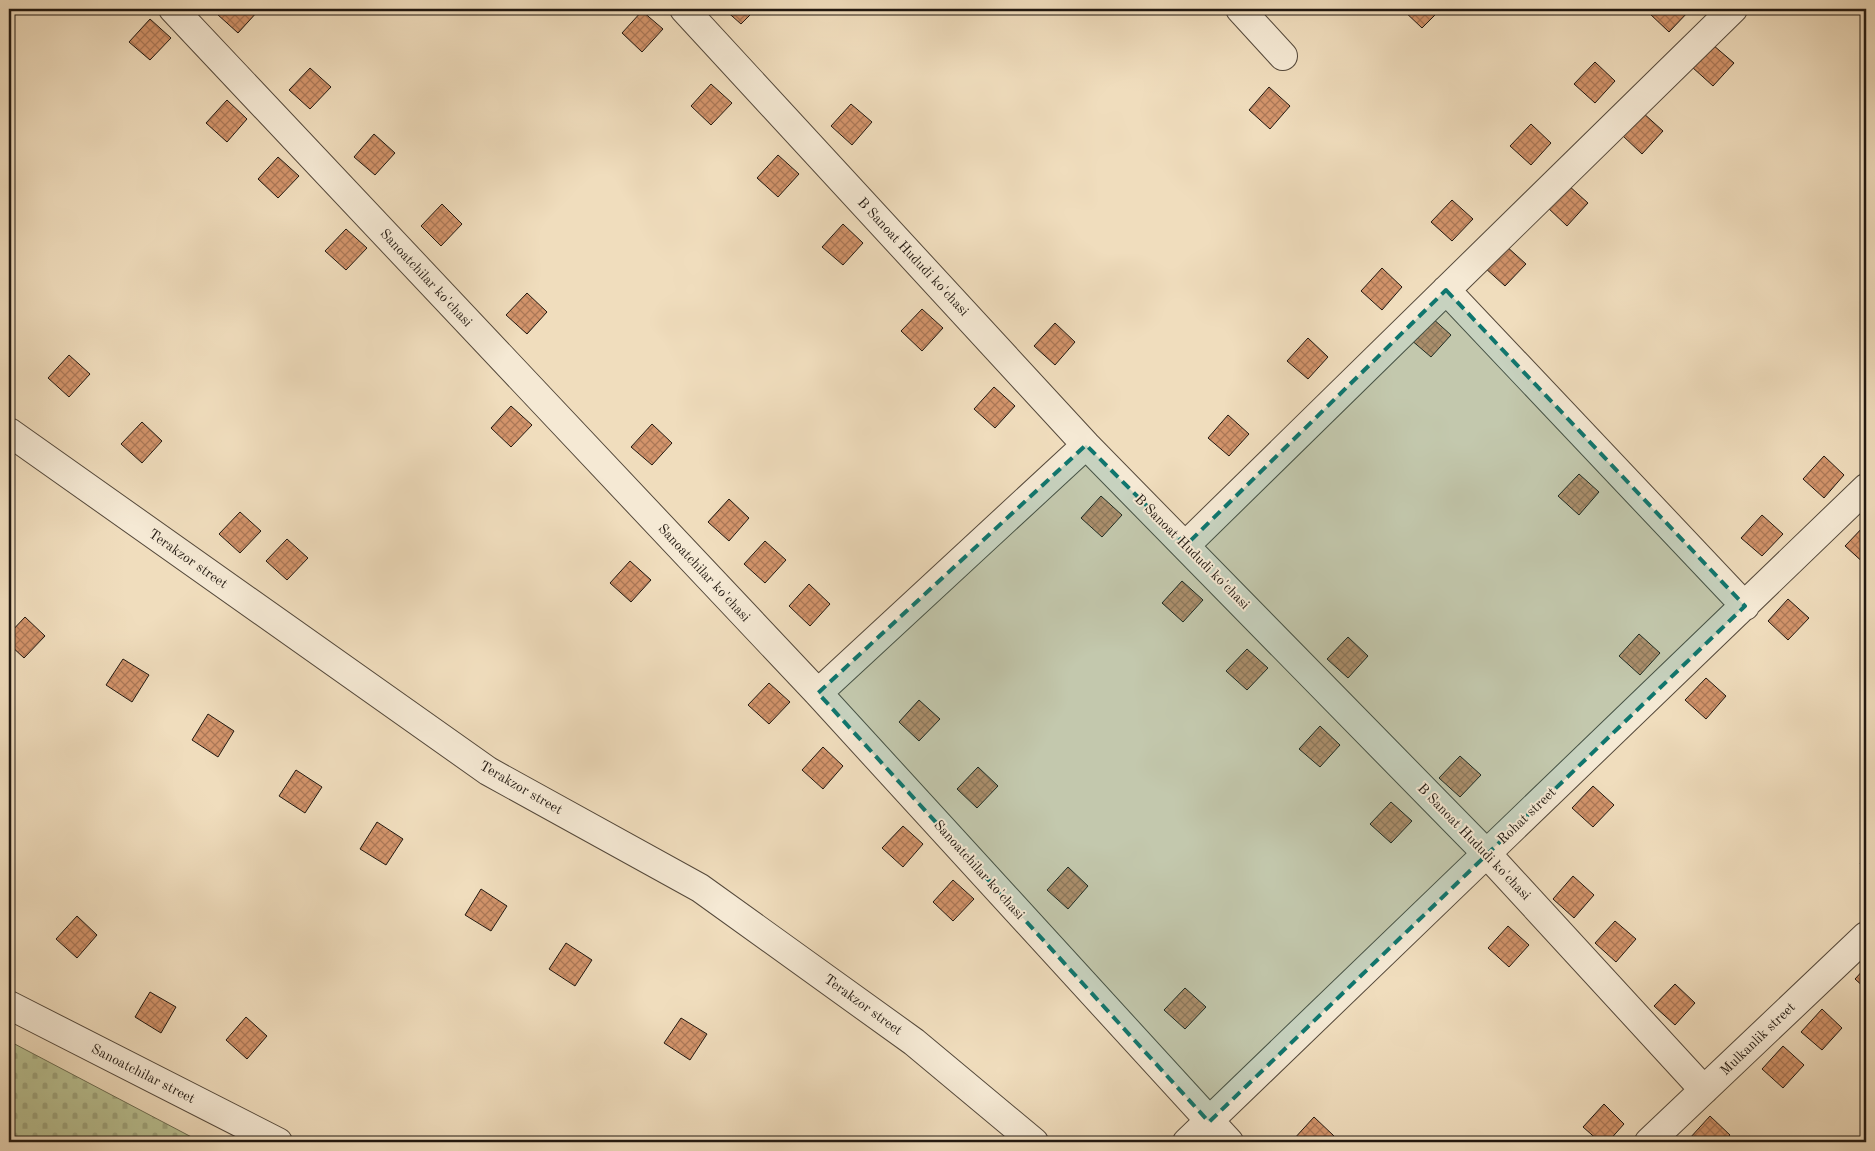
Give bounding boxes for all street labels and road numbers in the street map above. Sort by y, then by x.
street label: B Sanoat Hududi ko'chasi [855,195,971,319]
street label: Sanoatchilar ko'chasi [377,226,475,330]
street label: B Sanoat Hududi ko'chasi [1132,492,1252,612]
street label: Sanoatchilar ko'chasi [655,521,753,625]
street label: Terakzor street [146,527,230,591]
street label: Terakzor street [477,759,565,817]
street label: B Sanoat Hududi ko'chasi [1415,781,1533,903]
street label: Rohat street [1495,785,1559,847]
street label: Sanoatchilar ko'chasi [931,818,1027,922]
street label: Terakzor street [821,972,905,1038]
street label: Mulkanlik street [1718,1000,1798,1078]
street label: Sanoatchilar street [89,1042,197,1106]

